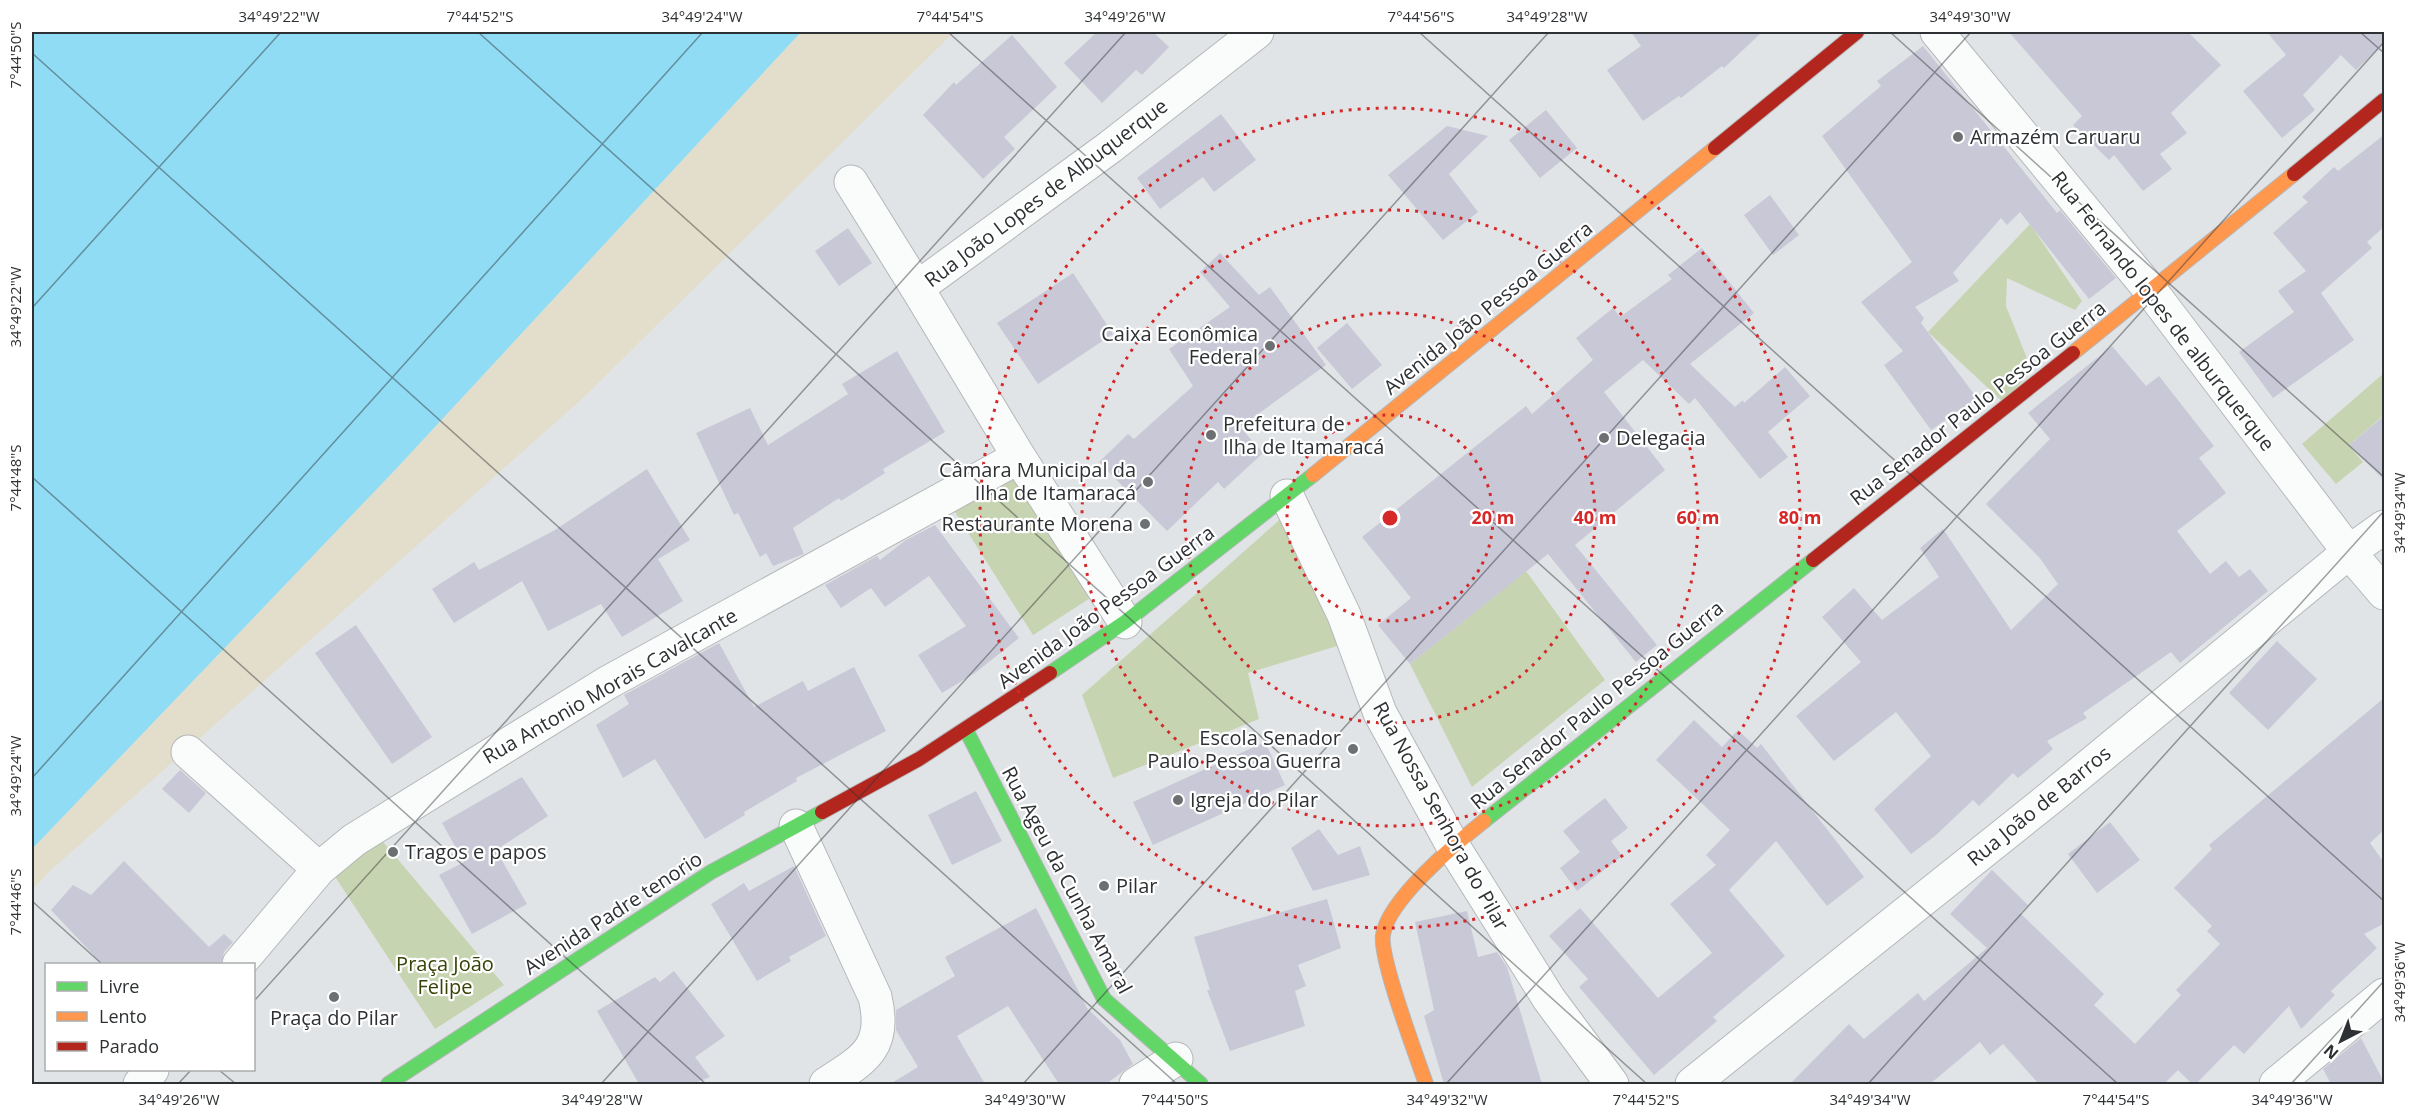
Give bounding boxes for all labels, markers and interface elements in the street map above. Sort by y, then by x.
text: 34°49'22"W [239,6,320,26]
text: 7°44'52"S [447,6,513,26]
text: 34°49'24"W [662,6,743,26]
text: 7°44'54"S [917,6,983,26]
text: 34°49'26"W [1085,6,1166,26]
text: 7°44'56"S [1388,6,1454,26]
text: 34°49'28"W [1507,6,1588,26]
text: 34°49'30"W [1930,6,2011,26]
text: 7°44'50"S [5,22,25,88]
street label: Rua João Lopes de Albuquerque [919,92,1173,293]
place label: Armazém Caruaru [1970,123,2140,150]
marker: Armazém Caruaru [1951,130,1965,144]
street label: Rua Fernando lopes de alburquerque [2046,165,2281,456]
street label: Avenida João Pessoa Guerra [1378,215,1598,400]
text: 34°49'22"W [5,266,25,348]
street label: Rua Senador Paulo Pessoa Guerra [1844,294,2111,511]
place label: Caixa Econômica Federal [1101,320,1258,370]
marker: Caixa Econômica Federal [1263,339,1277,353]
place label: Prefeitura de Ilha de Itamaracá [1223,410,1384,460]
place label: Delegacia [1616,424,1706,451]
marker: Prefeitura de Ilha de Itamaracá [1204,428,1218,442]
marker: Delegacia [1597,431,1611,445]
text: 7°44'48"S [5,445,25,511]
place label: Câmara Municipal da Ilha de Itamaracá [939,456,1136,506]
text: 34°49'34"W [2389,472,2409,554]
marker: Câmara Municipal da Ilha de Itamaracá [1141,475,1155,489]
text: 20 m [1472,505,1514,529]
text: 40 m [1574,505,1616,529]
text: 60 m [1677,505,1719,529]
text: 80 m [1779,505,1821,529]
centre of rings [1380,508,1400,528]
place label: Restaurante Morena [941,510,1133,537]
marker: Restaurante Morena [1138,517,1152,531]
street label: Avenida João Pessoa Guerra [992,519,1219,694]
street label: Rua Senador Paulo Pessoa Guerra [1465,594,1729,815]
street label: Rua Antonio Morais Cavalcante [478,601,742,770]
street label: Rua Nossa Senhora do Pilar [1367,697,1516,935]
place label: Escola Senador Paulo Pessoa Guerra [1147,724,1341,774]
text: 34°49'24"W [5,735,25,817]
street label: Rua João de Barros [1961,739,2116,872]
marker: Escola Senador Paulo Pessoa Guerra [1346,742,1360,756]
street label: Rua Ageu da Cunha Amaral [996,761,1139,998]
place label: Igreja do Pilar [1190,786,1318,813]
marker: Igreja do Pilar [1171,793,1185,807]
place label: Tragos e papos [405,838,547,865]
marker: Tragos e papos [386,845,400,859]
street label: Avenida Padre tenorio [518,845,707,980]
text: 7°44'46"S [5,869,25,935]
place label: Pilar [1116,872,1157,899]
marker: Pilar [1097,879,1111,893]
text: 34°49'36"W [2389,941,2409,1023]
park label: Praça João Felipe [396,950,494,1000]
legend [45,963,255,1071]
text: Livre [99,974,139,998]
marker: Praça do Pilar [327,990,341,1004]
text: Lento [99,1004,147,1028]
place label: Praça do Pilar [270,1004,398,1031]
north arrow [2311,1011,2371,1071]
text: Parado [99,1034,159,1058]
text: N [2319,1040,2343,1065]
text: 34°49'26"W [139,1089,220,1109]
text: 34°49'28"W [562,1089,643,1109]
text: 34°49'30"W [985,1089,1066,1109]
text: 7°44'50"S [1142,1089,1208,1109]
text: 34°49'32"W [1407,1089,1488,1109]
text: 7°44'52"S [1613,1089,1679,1109]
text: 34°49'34"W [1830,1089,1911,1109]
text: 7°44'54"S [2083,1089,2149,1109]
text: 34°49'36"W [2252,1089,2333,1109]

